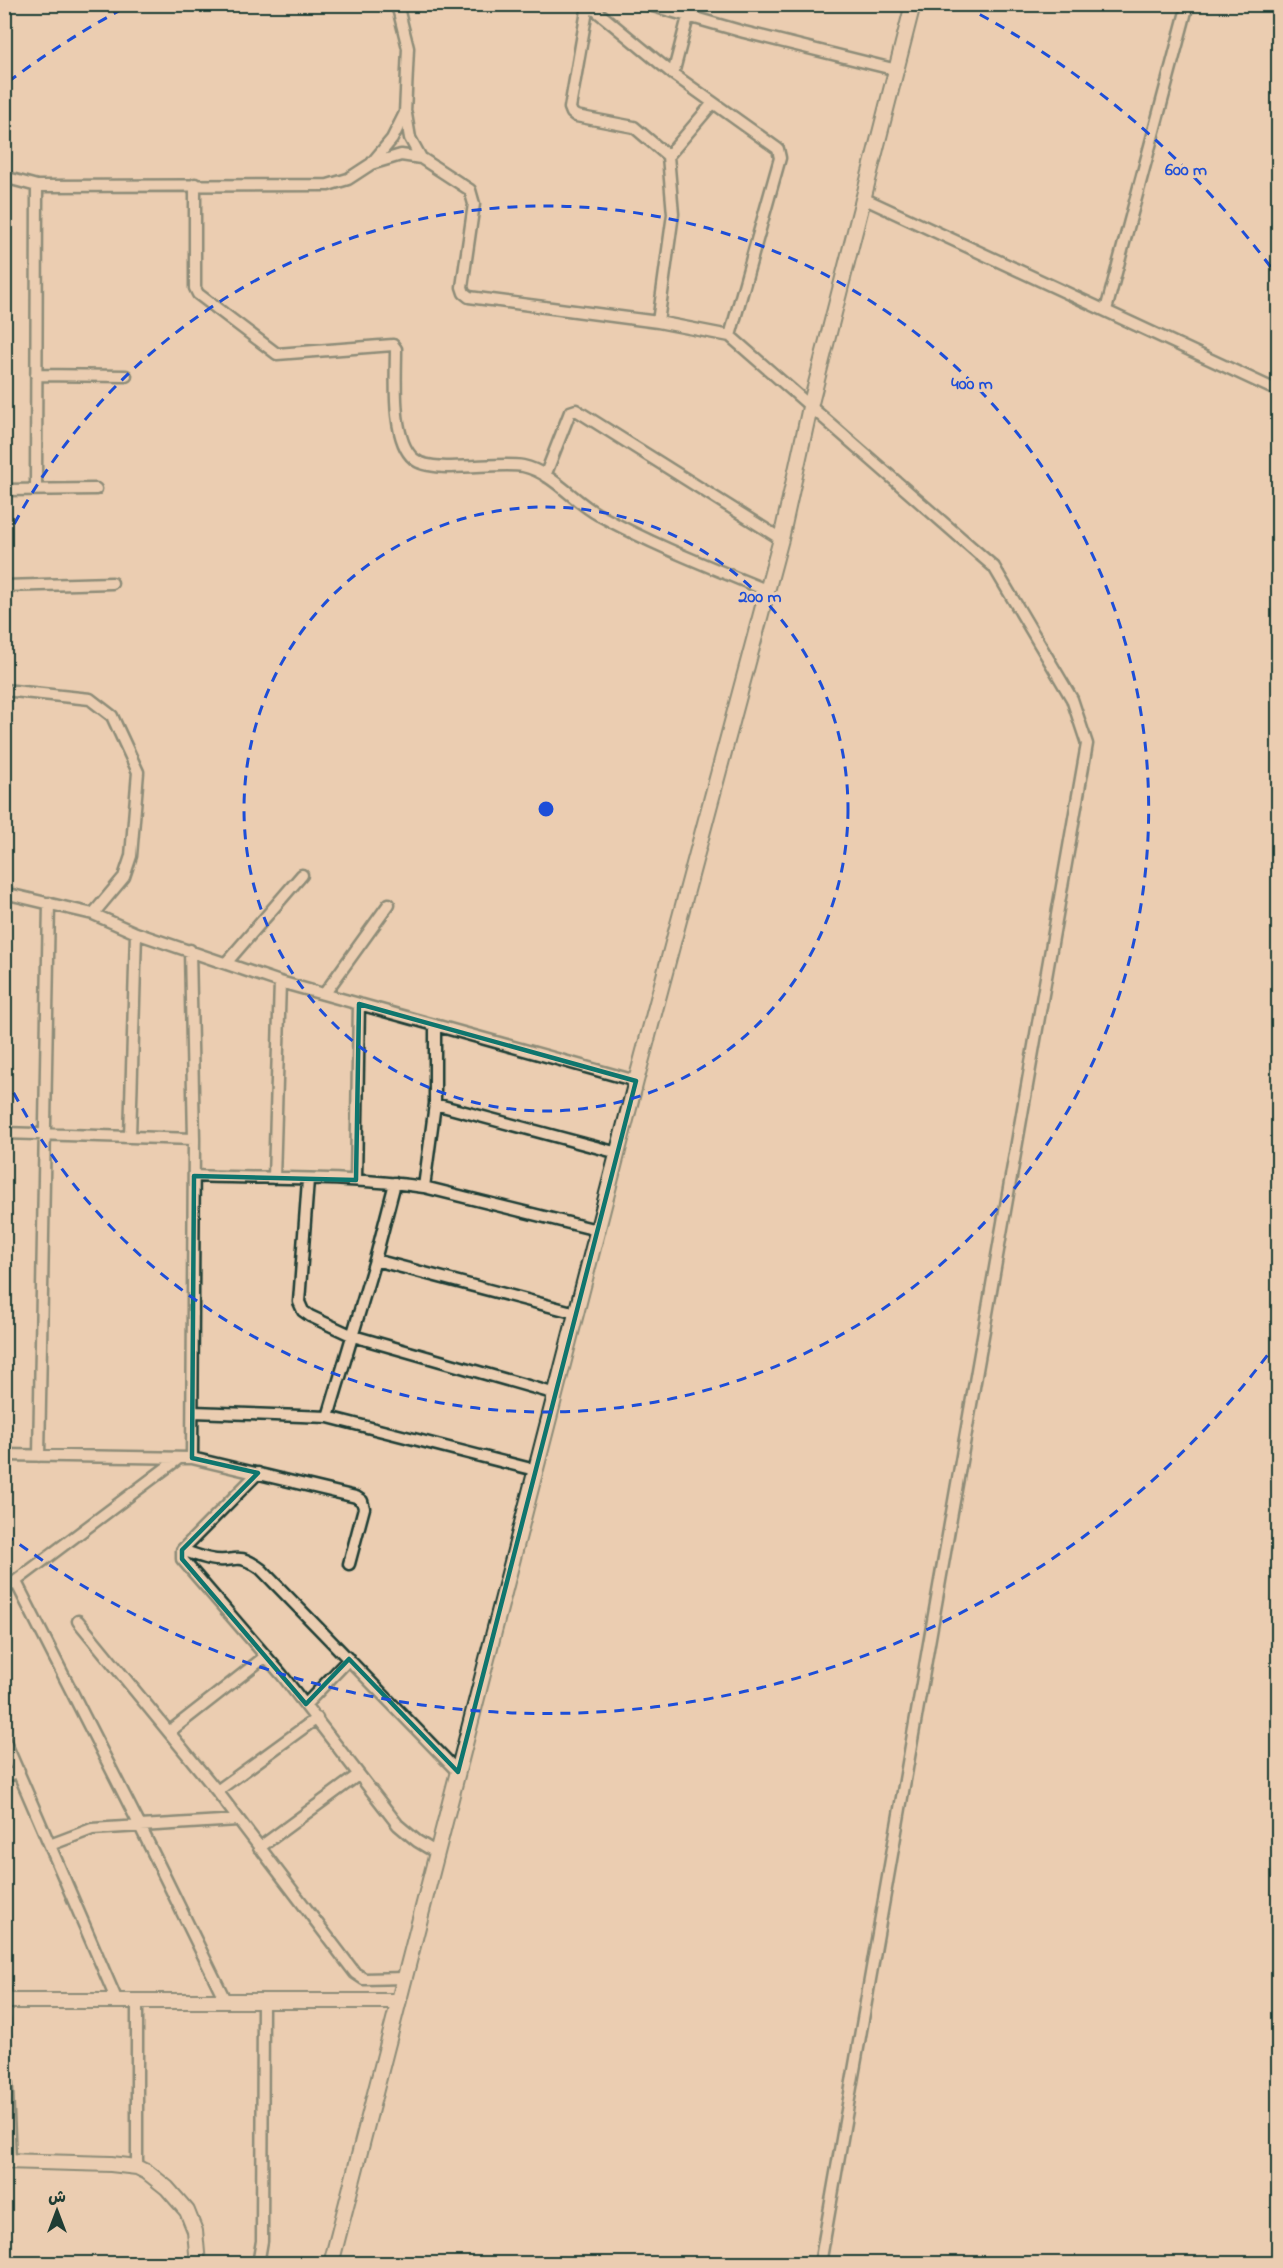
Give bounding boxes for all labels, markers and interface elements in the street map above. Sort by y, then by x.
text: 600 m [1165,158,1207,184]
text: 400 m [951,372,993,398]
text: 200 m [738,585,782,611]
centre of rings [536,799,556,819]
north arrow [27,2181,87,2241]
text: ش [48,2186,66,2210]

